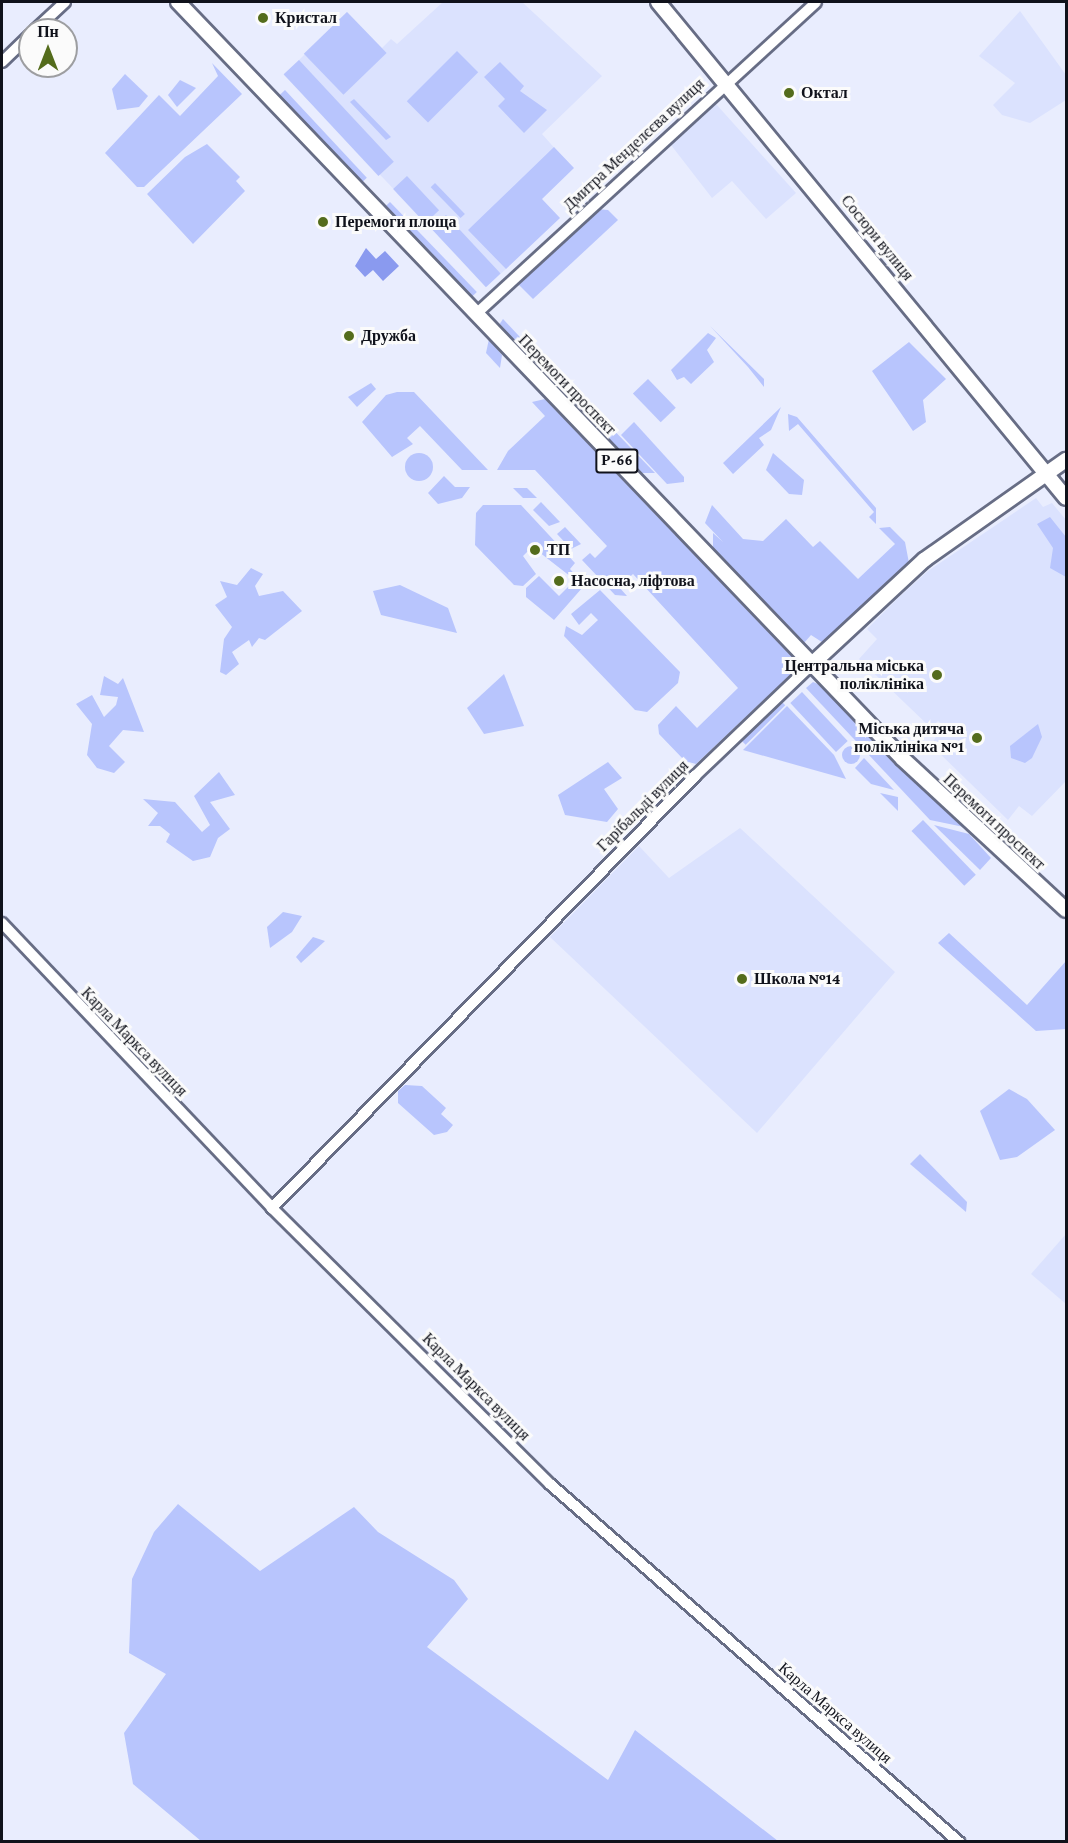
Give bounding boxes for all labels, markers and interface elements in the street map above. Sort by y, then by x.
place label: Кристал [275,8,337,28]
marker: Кристал [256,11,270,25]
north arrow [18,18,78,78]
text: Пн [37,23,59,40]
street label: Дмитра Менделєєва вулиця [560,75,708,215]
place label: Октал [801,83,848,103]
marker: Октал [782,86,796,100]
street label: Сосюри вулиця [837,191,917,285]
place label: Перемоги площа [335,212,457,232]
marker: Перемоги площа [316,215,330,229]
place label: Дружба [361,326,416,346]
marker: Дружба [342,329,356,343]
street label: Перемоги проспект [514,331,620,439]
road number: Р-66 [594,449,640,473]
place label: ТП [547,540,570,560]
marker: ТП [528,543,542,557]
place label: Насосна, ліфтова [571,571,695,591]
marker: Насосна, ліфтова [552,574,566,588]
place label: Центральна міська полiклiнiка [785,656,924,694]
marker: Центральна міська полiклiнiка [928,666,946,684]
place label: Міська дитяча поліклініка №1 [854,719,964,757]
marker: Міська дитяча поліклініка №1 [968,729,986,747]
street label: Гарібальді вулиця [593,756,693,856]
street label: Перемоги проспект [939,770,1049,874]
place label: Школа №14 [754,969,840,989]
marker: Школа №14 [735,972,749,986]
street label: Карла Маркса вулиця [77,983,191,1101]
street label: Карла Маркса вулиця [418,1329,534,1445]
street label: Карла Маркса вулиця [774,1658,896,1768]

